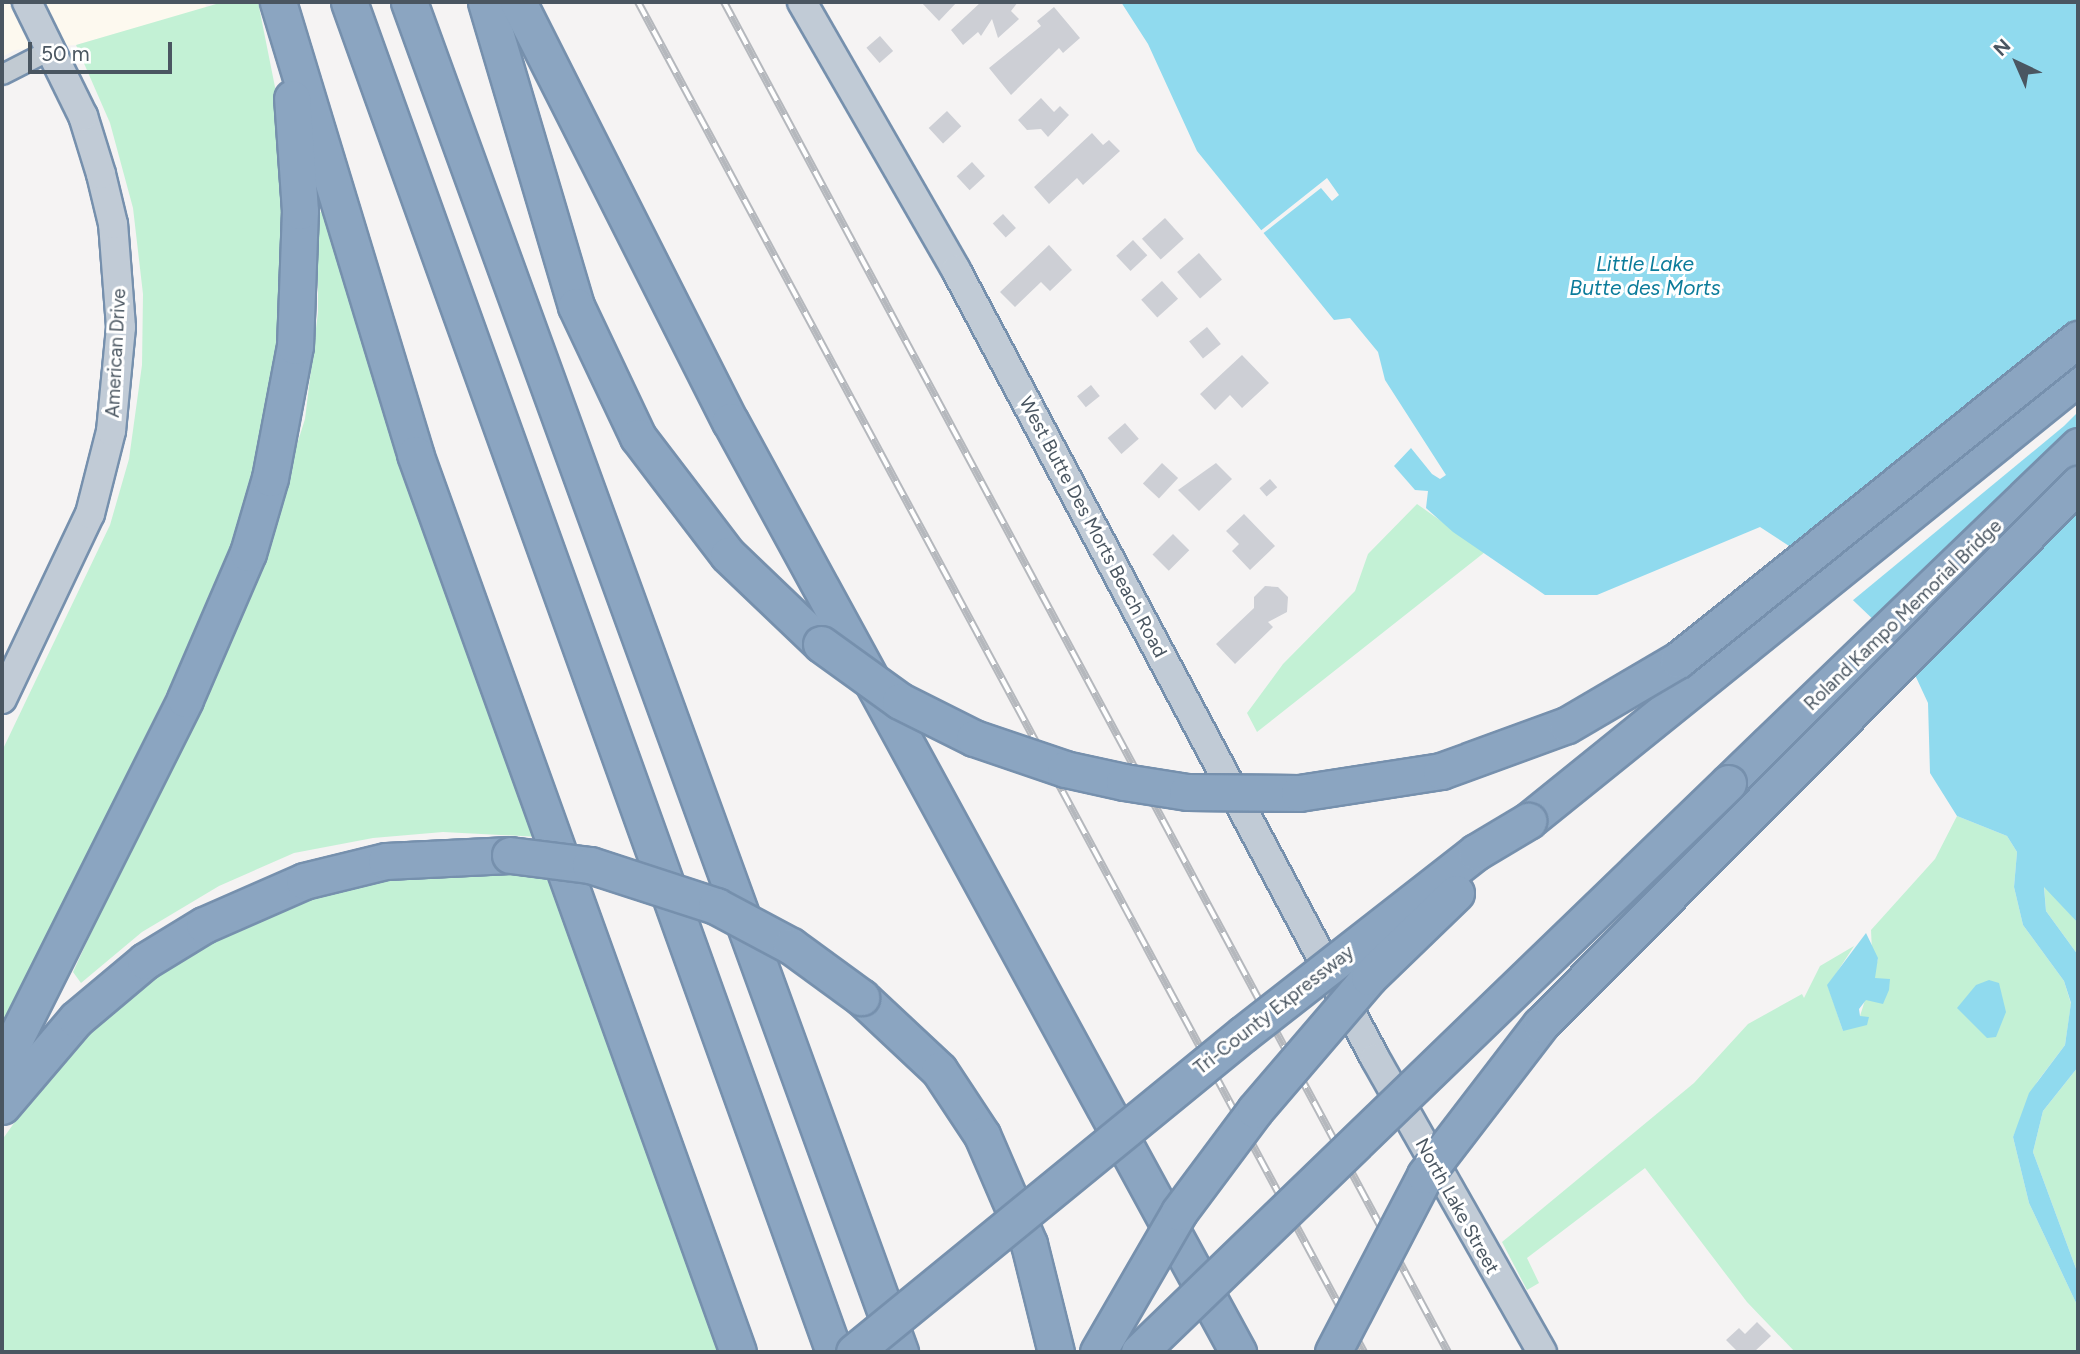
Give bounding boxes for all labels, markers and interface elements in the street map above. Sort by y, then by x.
scale bar [32,28,175,72]
north arrow [1982,28,2052,98]
text: N [1989,34,2015,61]
text: 50 m [41,41,90,66]
water label: Little Lake Butte des Morts [1569,251,1721,301]
street label: American Drive [101,288,131,418]
street label: West Butte Des Morts Beach Road [1014,393,1172,661]
street label: Roland Kampo Memorial Bridge [1800,515,2006,715]
street label: Tri-County Expressway [1190,941,1358,1079]
street label: North Lake Street [1410,1134,1504,1278]

